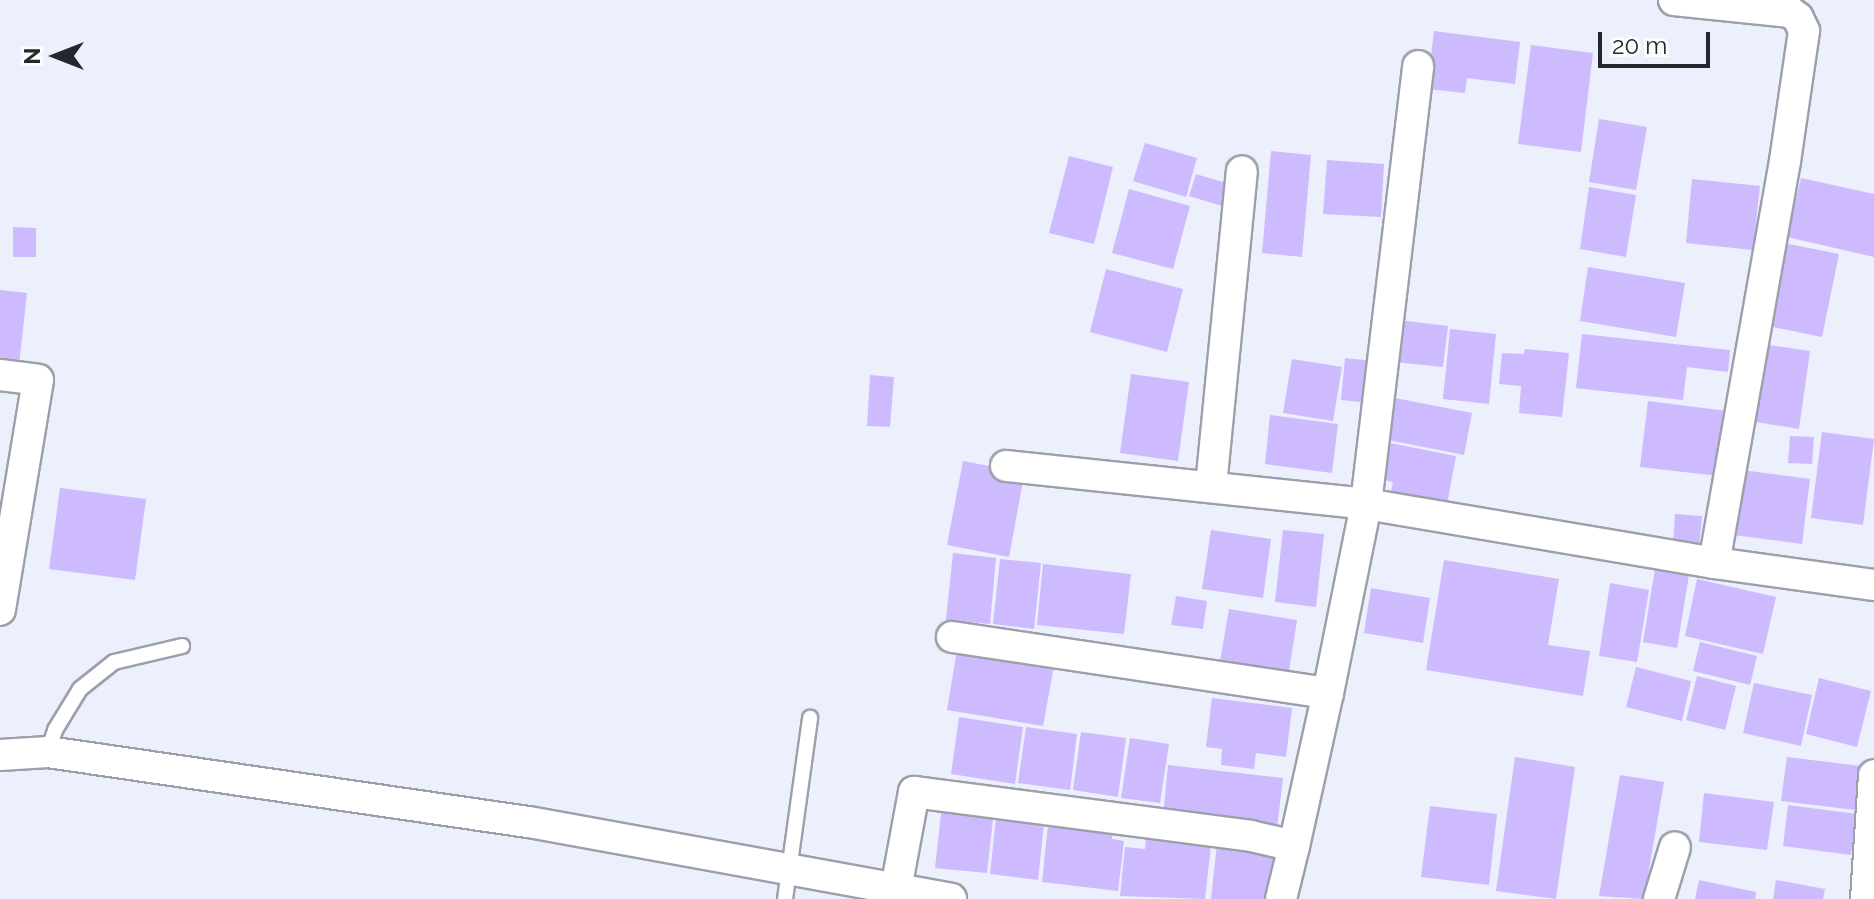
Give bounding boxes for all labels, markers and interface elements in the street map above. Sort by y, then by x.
north arrow [16,16,96,96]
scale bar [1602,16,1714,66]
text: 20 m [1612,31,1667,60]
text: N [19,48,45,64]

